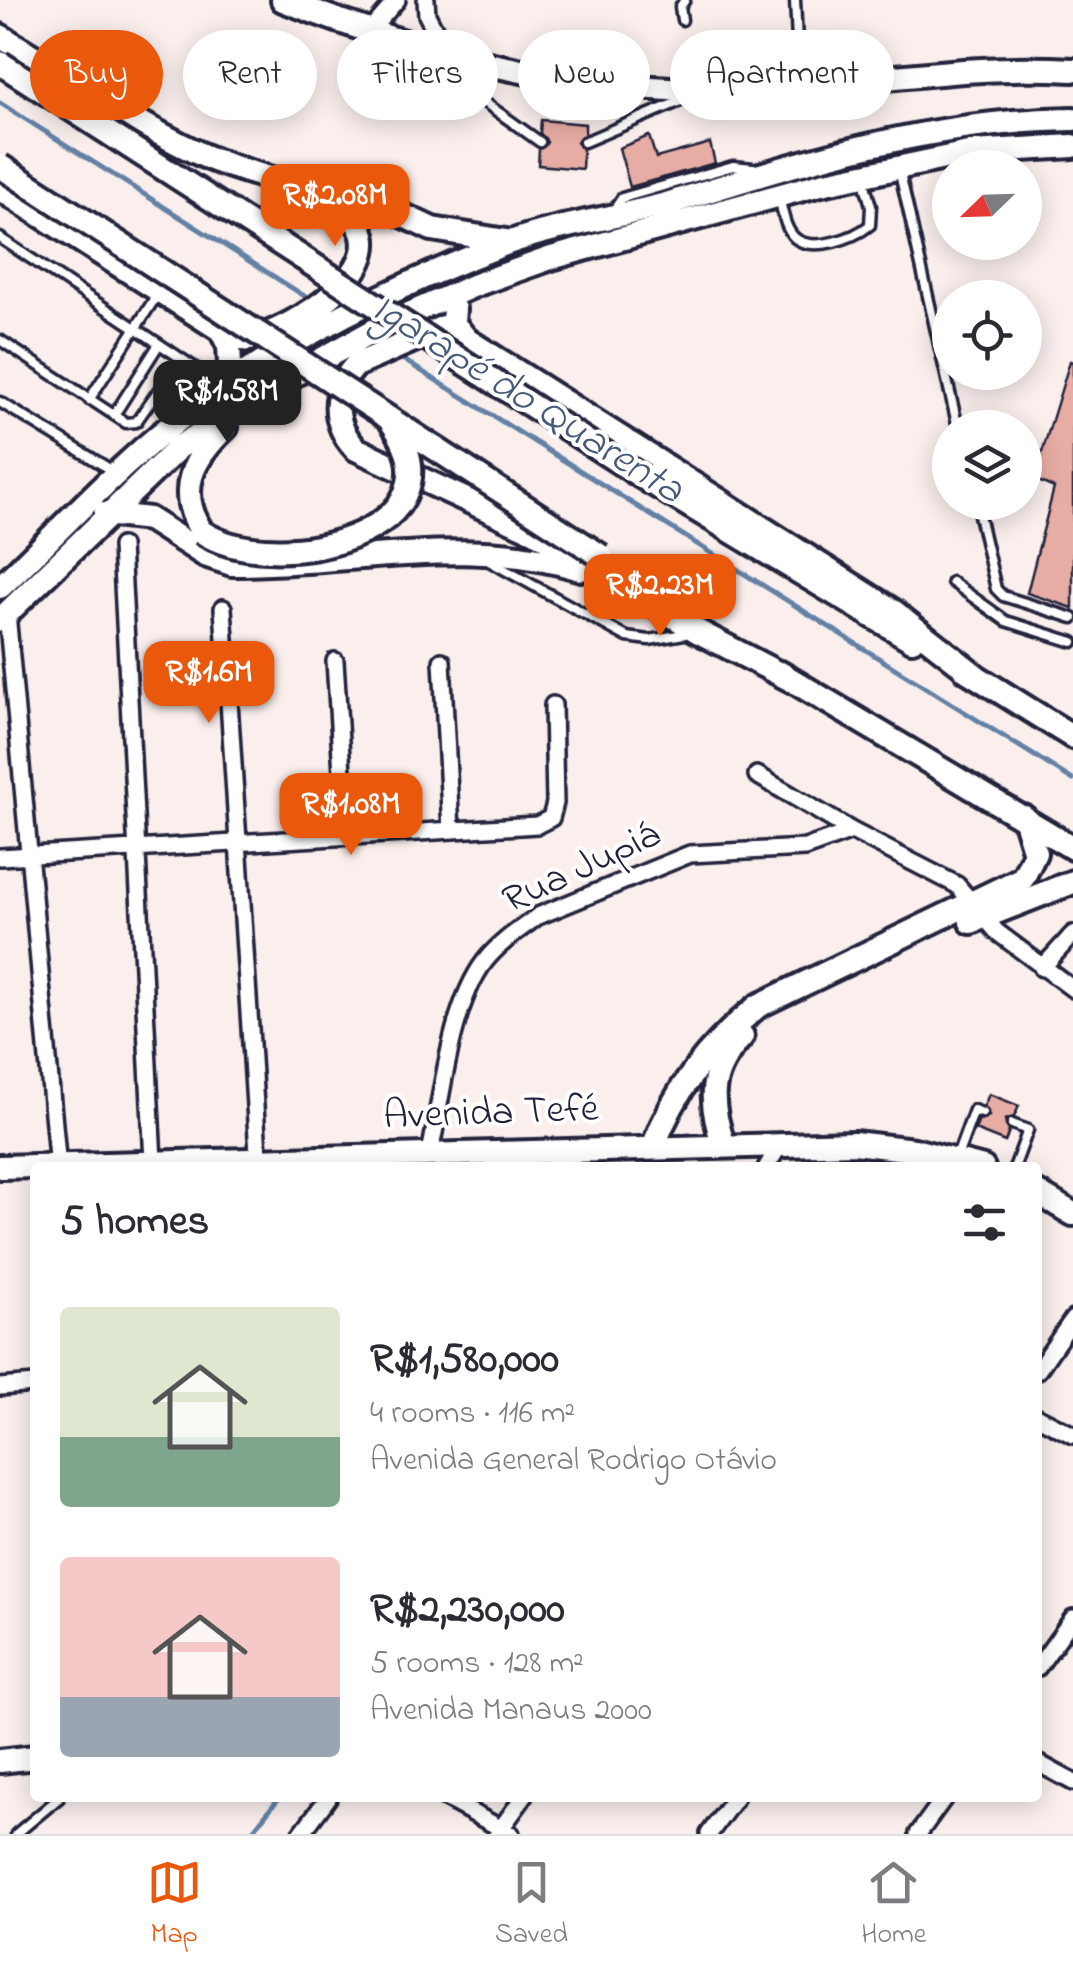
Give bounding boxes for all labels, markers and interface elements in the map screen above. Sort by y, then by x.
chip: Buy [30,30,163,120]
chip: Rent [183,30,317,120]
chip: Filters [337,30,498,120]
chip: New [518,30,650,120]
chip: Apartment [670,30,894,120]
north arrow [932,150,1042,260]
map controls [932,150,1042,520]
pin: R$2.08M [243,164,427,249]
text: R$2.08M [283,173,387,220]
water label: Igarapé do Quarenta [358,279,696,522]
button: locate [932,280,1042,390]
pin: R$1.58M [135,360,319,445]
text: R$1.58M [175,369,279,416]
button: layers [932,410,1042,520]
pin: R$2.23M [568,554,752,639]
text: R$2.23M [606,563,714,610]
pin: R$1.6M [128,641,290,726]
text: R$1.6M [165,650,253,697]
pin: R$1.08M [259,773,443,858]
text: R$1.08M [301,782,401,829]
street label: Rua Jupiá [493,807,671,931]
street label: Avenida Tefé [382,1081,600,1147]
text: 5 homes [60,1192,209,1253]
icon: filters [957,1195,1012,1250]
text: R$1,580,000 [370,1330,559,1391]
icon: home [140,1347,260,1467]
text: 4 rooms · 116 m² [370,1391,575,1438]
text: Avenida General Rodrigo Otávio [370,1438,777,1485]
text: R$2,230,000 [370,1580,565,1641]
icon: home [140,1597,260,1717]
text: 5 rooms · 128 m² [370,1641,584,1688]
text: Avenida Manaus 2000 [370,1688,652,1735]
tab: Map [147,1855,202,1956]
tab: Saved [495,1855,568,1956]
tab: Home [861,1855,926,1956]

